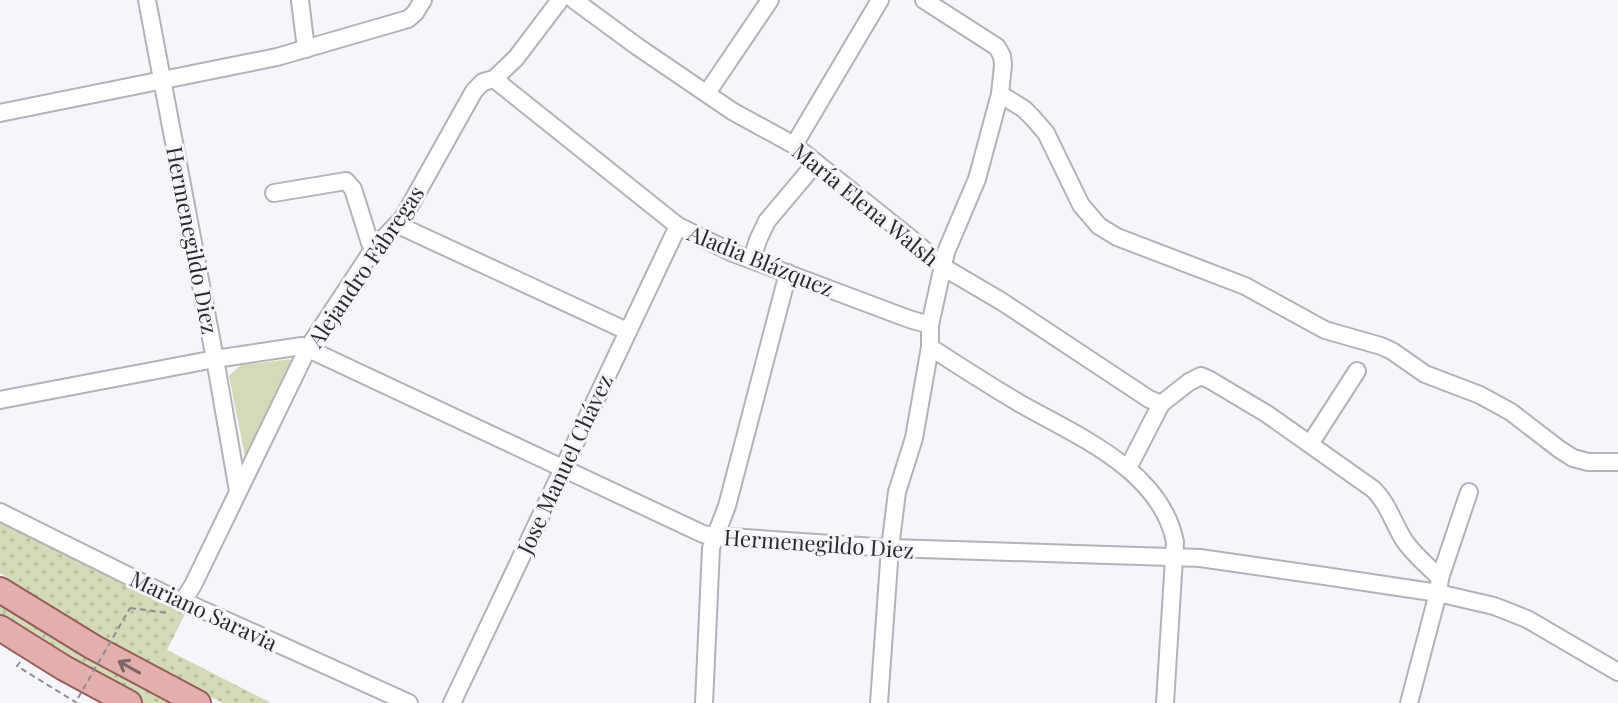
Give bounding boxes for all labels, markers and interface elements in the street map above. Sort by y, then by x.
street label: María Elena Walsh [786,136,946,272]
street label: Hermenegildo Diez [160,144,226,336]
street label: Alejandro Fábregas [299,179,430,354]
street label: Aladia Blázquez [683,217,838,303]
street label: Jose Manuel Chávez [509,369,619,560]
street label: Hermenegildo Diez [723,521,915,565]
street label: Mariano Saravia [125,563,283,657]
one-way arrow [118,659,141,675]

